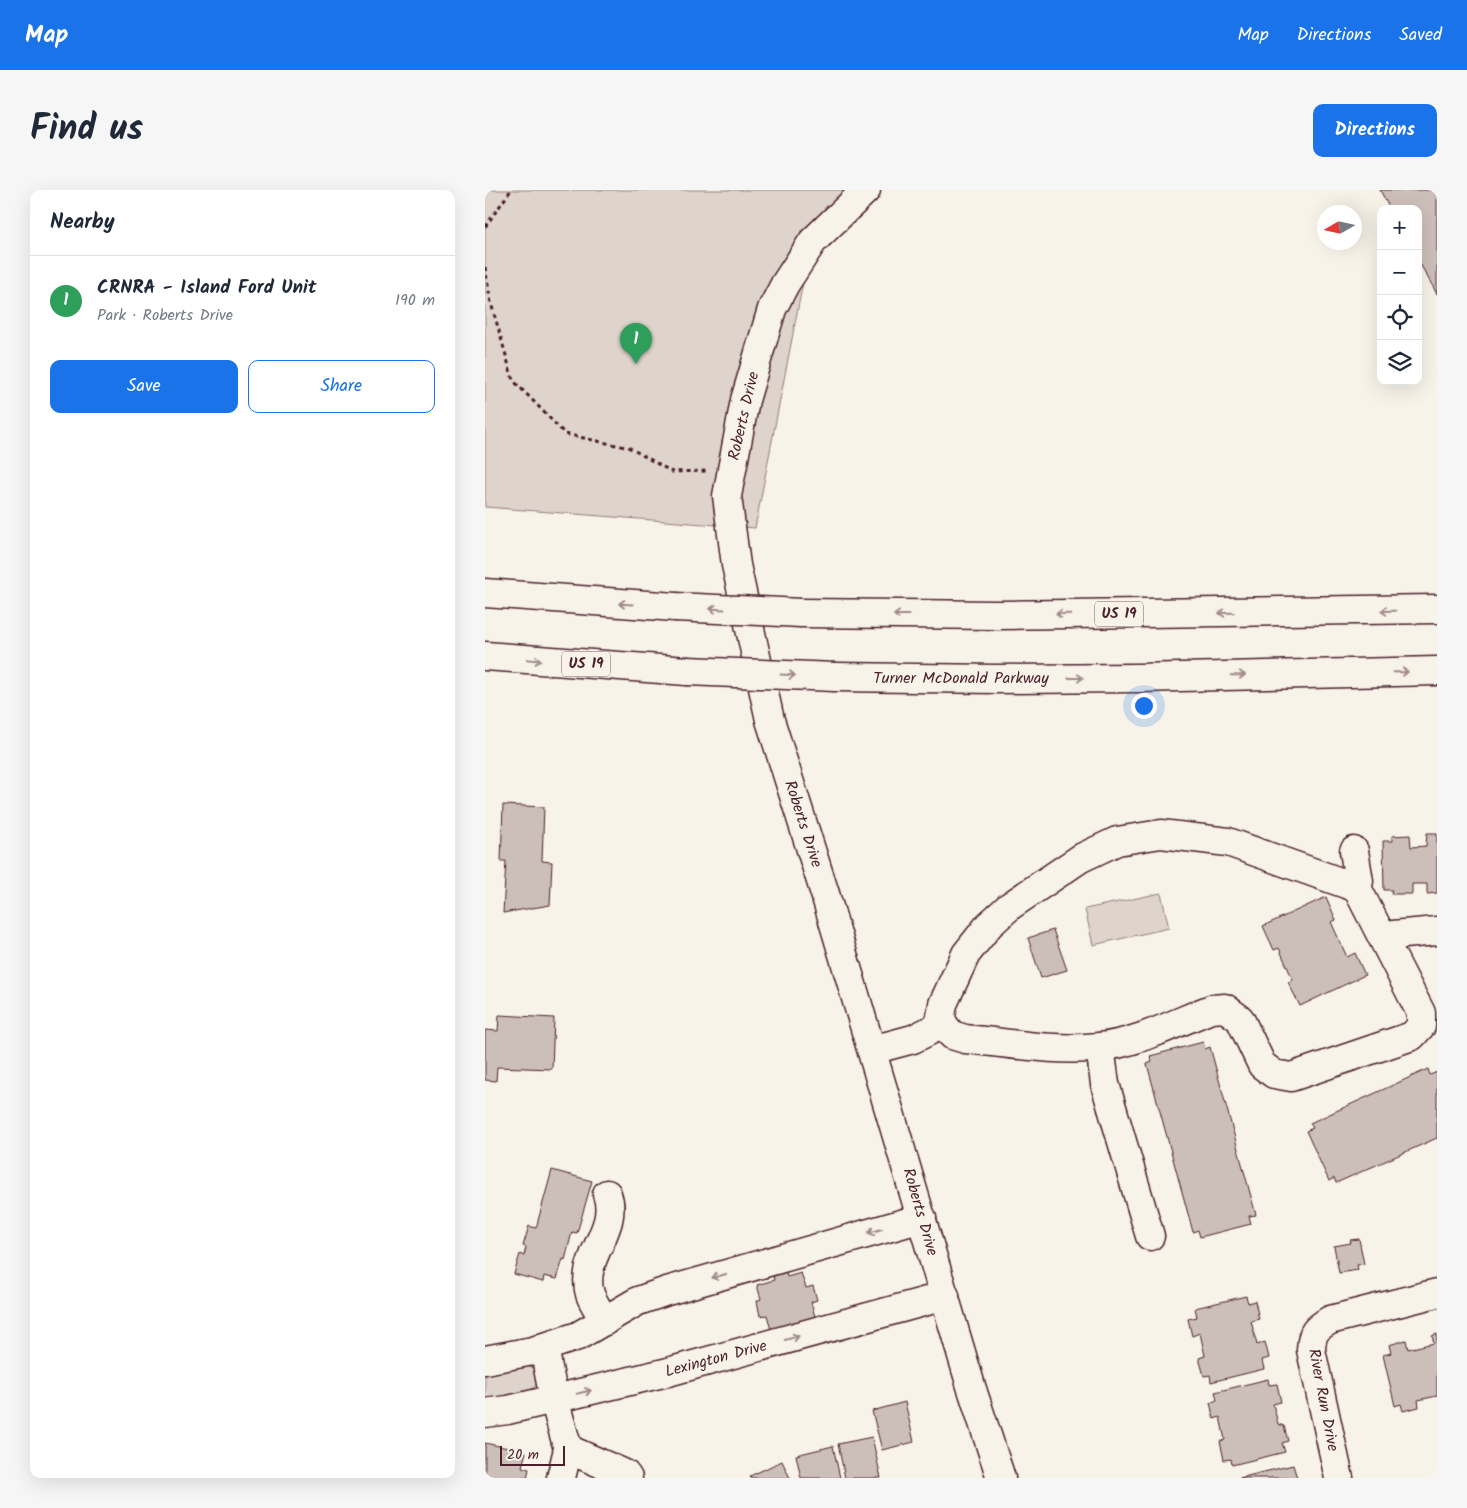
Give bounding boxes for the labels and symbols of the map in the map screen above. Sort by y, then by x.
north arrow [1317,205,1362,250]
pin: 1 [620,323,652,364]
street label: Roberts Drive [722,369,766,463]
one-way arrow [619,600,635,609]
road number: US 19 [1095,602,1143,626]
one-way arrow [710,604,726,613]
one-way arrow [1381,606,1397,615]
one-way arrow [1218,608,1234,618]
one-way arrow [1056,609,1072,619]
one-way arrow [893,610,910,620]
road number: US 19 [562,652,610,676]
one-way arrow [525,656,541,665]
street label: Turner McDonald Parkway [873,666,1049,691]
one-way arrow [1393,667,1409,676]
one-way arrow [779,671,795,680]
one-way arrow [1230,671,1246,680]
one-way arrow [1068,673,1084,683]
your location [1131,693,1157,719]
street label: Roberts Drive [777,777,829,871]
street label: Roberts Drive [896,1165,944,1259]
one-way arrow [867,1227,883,1237]
one-way arrow [711,1272,727,1282]
street label: Lexington Drive [662,1333,770,1385]
one-way arrow [784,1333,800,1343]
street label: River Run Drive [1301,1346,1345,1454]
one-way arrow [575,1387,591,1396]
scale bar [500,1443,565,1466]

